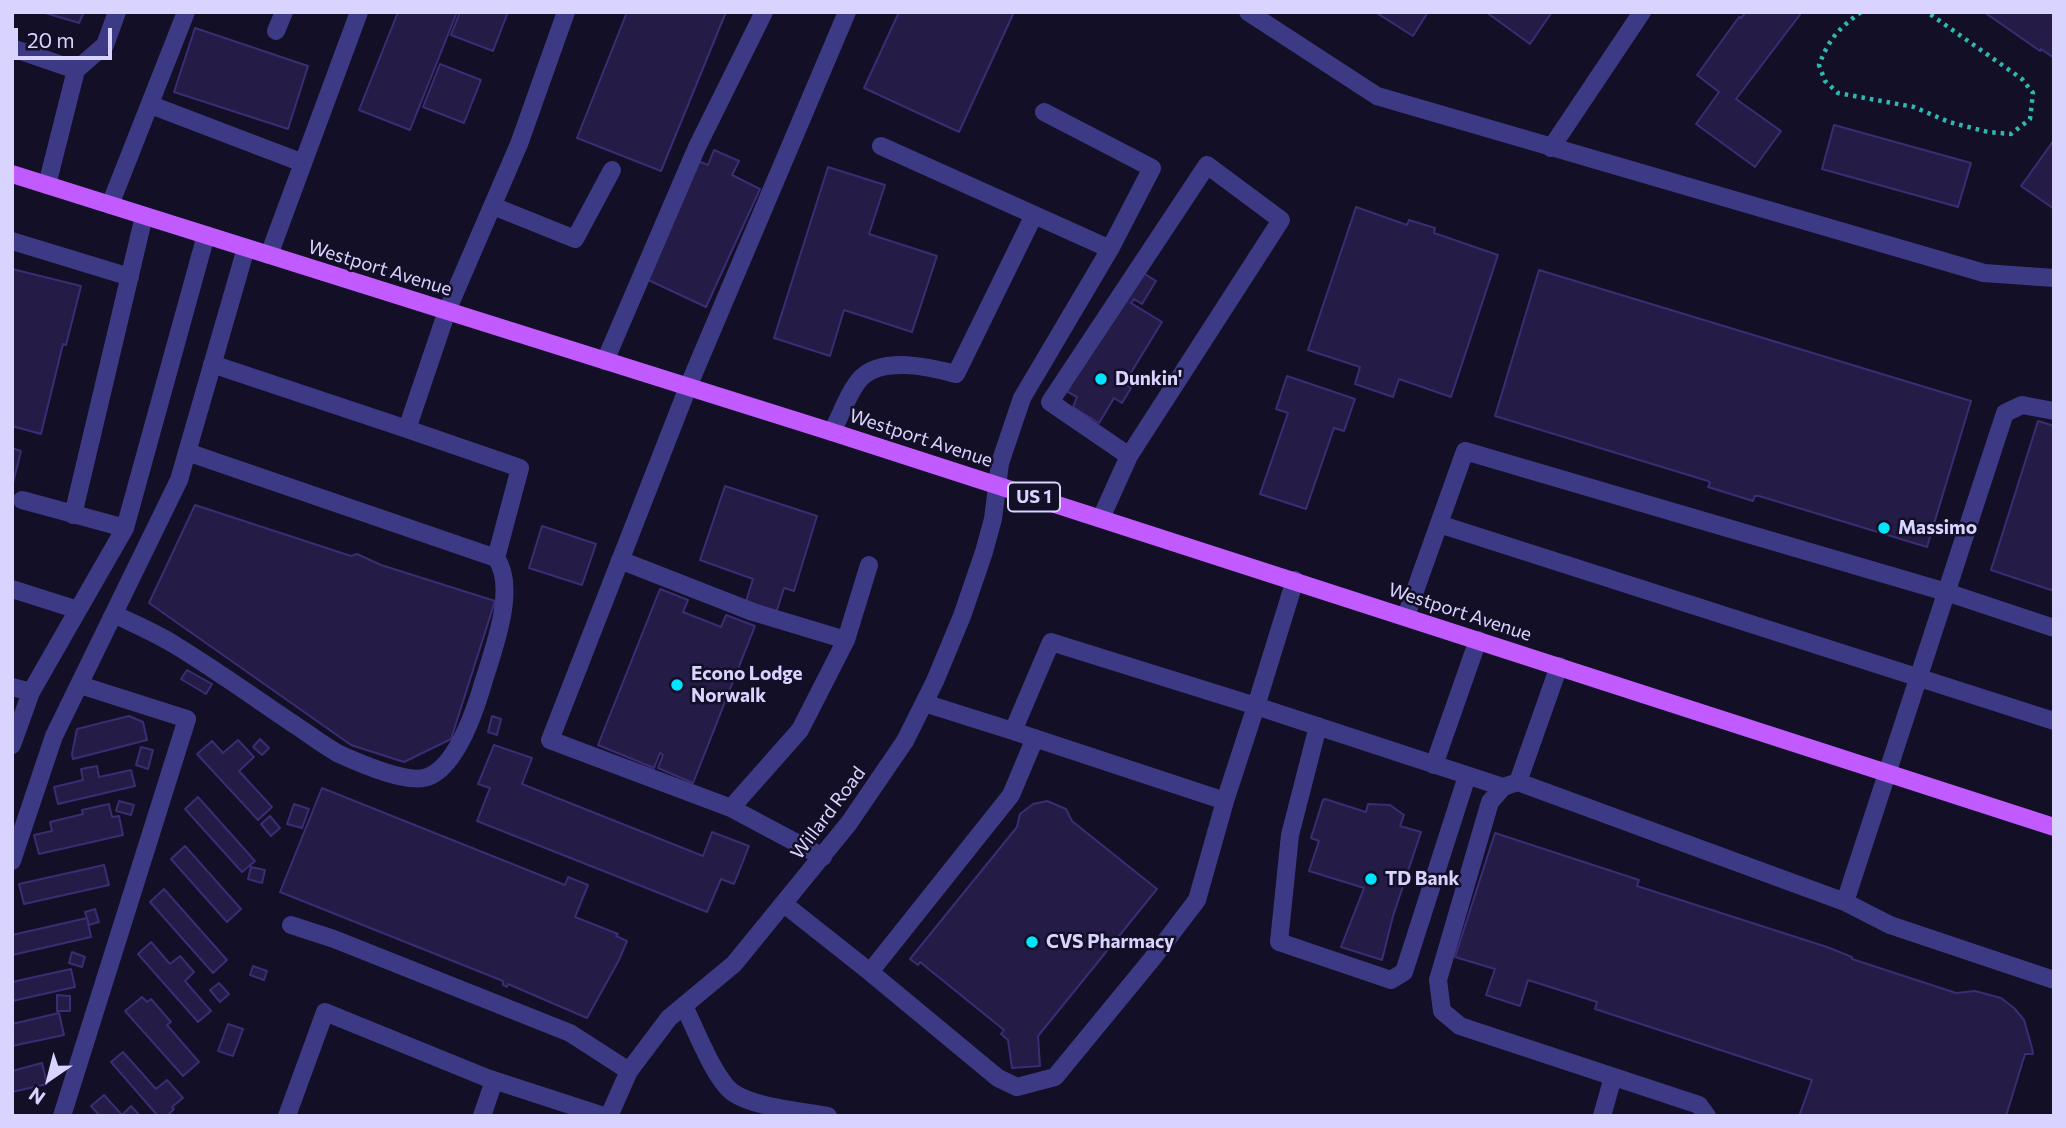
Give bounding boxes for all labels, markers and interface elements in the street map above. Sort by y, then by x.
scale bar [18,14,116,58]
text: 20 m [27,27,75,52]
street label: Westport Avenue [305,235,455,301]
place label: Dunkin' [1115,368,1182,390]
marker: Dunkin' [1093,371,1109,387]
street label: Westport Avenue [846,404,996,472]
road number: US 1 [1008,482,1060,512]
place label: Massimo [1898,517,1977,539]
marker: Massimo [1876,520,1892,536]
street label: Westport Avenue [1385,578,1535,646]
place label: Econo Lodge Norwalk [691,663,803,707]
marker: Econo Lodge Norwalk [669,677,685,693]
street label: Willard Road [786,762,870,864]
place label: TD Bank [1385,868,1459,890]
marker: TD Bank [1363,871,1379,887]
place label: CVS Pharmacy [1046,931,1175,953]
marker: CVS Pharmacy [1024,934,1040,950]
north arrow [14,1044,84,1114]
text: N [24,1083,49,1110]

